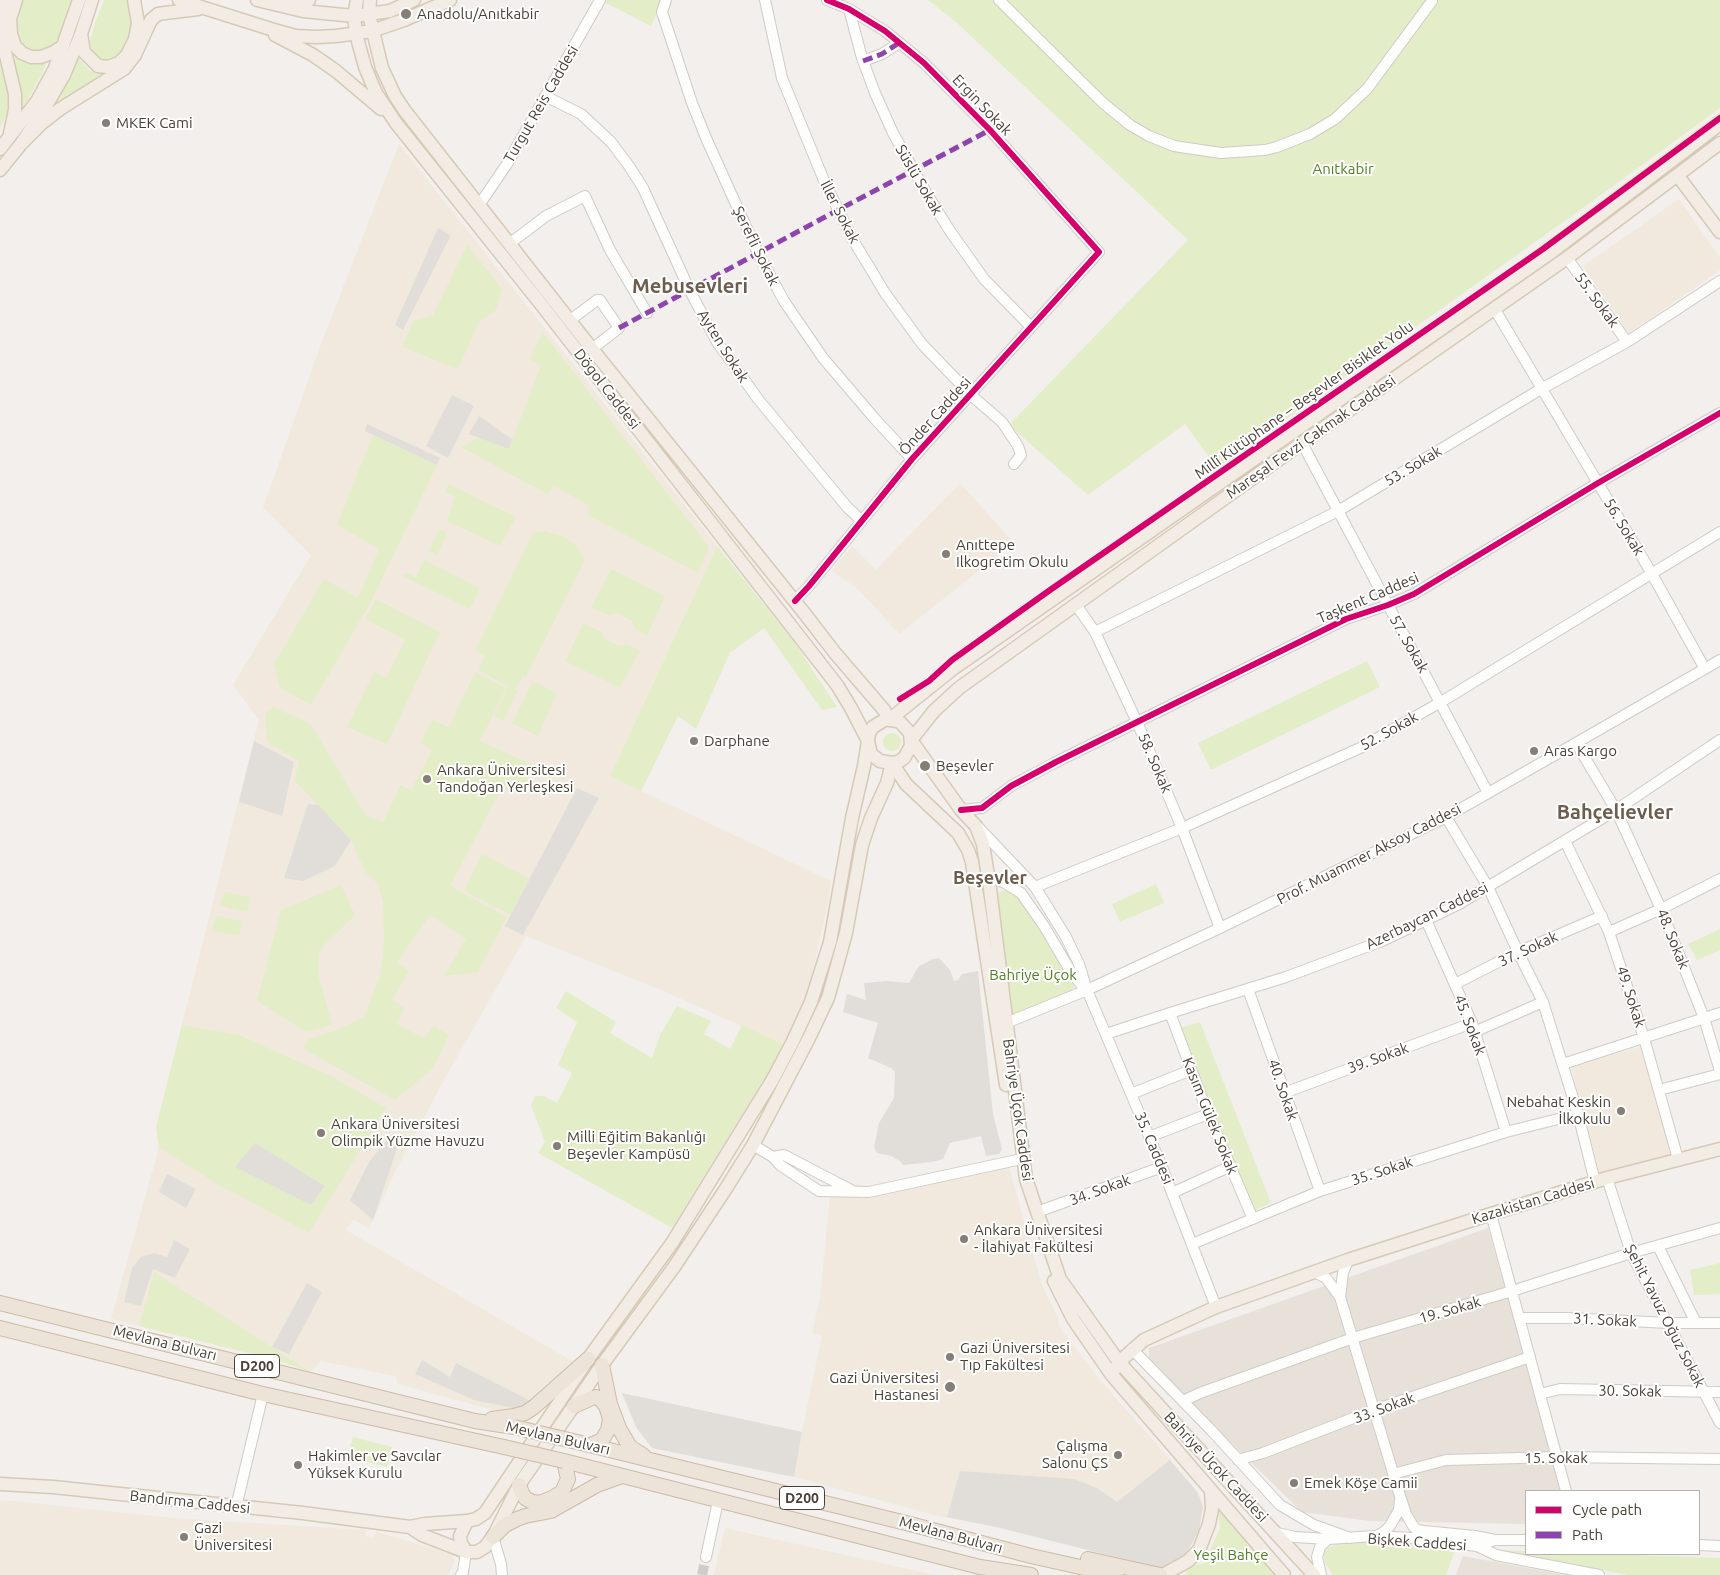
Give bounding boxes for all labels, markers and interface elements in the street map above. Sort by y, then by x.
place label: Anadolu/Anıtkabir [417,5,539,23]
marker: Anadolu/Anıtkabir [399,7,413,21]
street label: Turgut Reis Caddesi [500,42,582,166]
street label: Ergin Sokak [948,71,1016,139]
place label: MKEK Cami [116,114,193,132]
marker: MKEK Cami [100,117,112,129]
street label: Süslü Sokak [892,142,946,218]
park label: Anıtkabir [1312,160,1374,178]
street label: İller Sokak [816,177,864,247]
street label: Şerefli Sokak [729,203,783,289]
street label: 55. Sokak [1571,269,1623,331]
district label: Mebusevleri [632,274,748,298]
street label: Ayten Sokak [693,306,753,386]
street label: Millî Kütüphane – Beşevler Bisiklet Yolu [1191,317,1417,483]
street label: Dögol Caddesi [570,345,644,433]
street label: Mareşal Fevzi Çakmak Caddesi [1223,371,1399,503]
street label: Önder Caddesi [895,373,975,459]
street label: 53. Sokak [1381,442,1445,490]
street label: 56. Sokak [1600,495,1648,559]
place label: Anıttepe Ilkogretim Okulu [956,536,1069,571]
marker: Anıttepe Ilkogretim Okulu [940,548,952,560]
street label: Taşkent Caddesi [1315,569,1421,627]
street label: 57. Sokak [1386,612,1432,676]
street label: 52. Sokak [1357,708,1421,754]
street label: 58. Sokak [1134,730,1176,796]
place label: Darphane [704,732,770,750]
marker: Darphane [688,735,700,747]
place label: Aras Kargo [1544,742,1617,760]
marker: Aras Kargo [1528,745,1540,757]
place label: Beşevler [936,757,994,775]
marker: Beşevler [918,759,932,773]
place label: Ankara Üniversitesi Tandoğan Yerleşkesi [437,761,573,796]
marker: Ankara Üniversitesi Tandoğan Yerleşkesi [421,773,433,785]
street label: Prof. Muammer Aksoy Caddesi [1274,800,1464,908]
district label: Bahçelievler [1557,800,1673,824]
district label: Beşevler [953,867,1027,889]
street label: Azerbaycan Caddesi [1363,879,1491,953]
street label: 48. Sokak [1653,906,1693,972]
street label: 37. Sokak [1495,927,1561,971]
street label: 49. Sokak [1613,964,1649,1030]
park label: Bahriye Üçok [989,966,1077,984]
street label: 45. Sokak [1450,992,1490,1058]
street label: Bahriye Üçok Caddesi [999,1038,1037,1182]
street label: 39. Sokak [1345,1039,1411,1077]
street label: Kasım Gülek Sokak [1178,1055,1242,1177]
street label: 40. Sokak [1264,1057,1302,1123]
place label: Nebahat Keskin İlkokulu [1506,1093,1611,1128]
marker: Nebahat Keskin İlkokulu [1615,1105,1627,1117]
street label: 35. Caddesi [1131,1109,1177,1187]
place label: Ankara Üniversitesi Olimpik Yüzme Havuzu [331,1115,485,1150]
marker: Ankara Üniversitesi Olimpik Yüzme Havuzu [315,1127,327,1139]
place label: Milli Eğitim Bakanlığı Beşevler Kampüsü [567,1128,706,1163]
marker: Milli Eğitim Bakanlığı Beşevler Kampüsü [551,1140,563,1152]
street label: 35. Sokak [1349,1153,1415,1189]
street label: 34. Sokak [1067,1171,1133,1209]
street label: Kazakistan Caddesi [1469,1174,1597,1228]
place label: Ankara Üniversitesi - İlahiyat Fakültesi [974,1221,1103,1256]
marker: Ankara Üniversitesi - İlahiyat Fakültesi [958,1233,970,1245]
street label: Şehit Yavuz Oğuz Sokak [1621,1241,1709,1391]
street label: 19. Sokak [1417,1293,1483,1327]
street label: 31. Sokak [1573,1309,1637,1331]
street label: Mevlana Bulvarı [111,1321,219,1365]
place label: Gazi Üniversitesi Tıp Fakültesi [960,1339,1070,1374]
marker: Gazi Üniversitesi Tıp Fakültesi [944,1351,956,1363]
road number: D200 [234,1354,280,1378]
place label: Gazi Üniversitesi Hastanesi [829,1369,939,1404]
marker: Gazi Üniversitesi Hastanesi [943,1380,957,1394]
street label: 30. Sokak [1598,1381,1662,1401]
street label: 33. Sokak [1351,1389,1417,1427]
street label: Bahriye Üçok Caddesi [1160,1408,1272,1526]
street label: Mevlana Bulvarı [504,1417,612,1459]
place label: Çalışma Salonu ÇS [1042,1437,1108,1472]
place label: Hakimler ve Savcılar Yüksek Kurulu [308,1447,441,1482]
marker: Çalışma Salonu ÇS [1112,1449,1124,1461]
street label: 15. Sokak [1524,1449,1588,1467]
marker: Hakimler ve Savcılar Yüksek Kurulu [292,1459,304,1471]
place label: Emek Köşe Camii [1304,1474,1418,1492]
marker: Emek Köşe Camii [1288,1477,1300,1489]
road number: D200 [780,1486,824,1510]
street label: Bandırma Caddesi [129,1487,251,1517]
legend [1525,1490,1700,1555]
text: Cycle path [1572,1501,1642,1518]
street label: Mevlana Bulvarı [897,1513,1005,1557]
place label: Gazi Üniversitesi [194,1519,272,1554]
text: Path [1572,1526,1603,1543]
street label: Bişkek Caddesi [1367,1530,1467,1554]
marker: Gazi Üniversitesi [178,1531,190,1543]
park label: Yeşil Bahçe [1194,1546,1268,1564]

